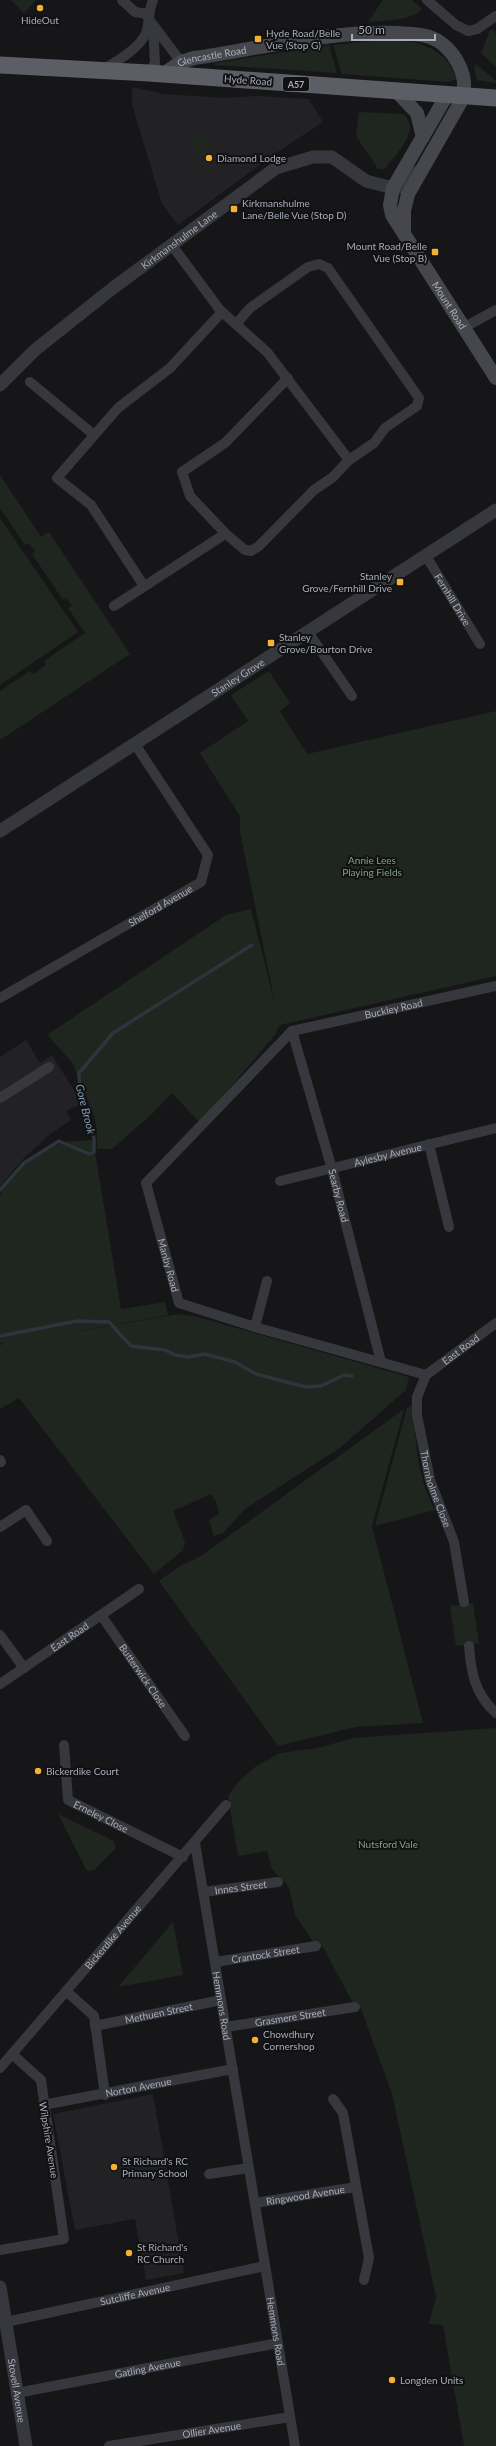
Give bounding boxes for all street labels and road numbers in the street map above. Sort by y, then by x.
street label: Glencastle Road [174,43,247,69]
street label: Hyde Road [224,72,272,88]
road number: A57 [283,77,309,91]
street label: Kirkmanshulme Lane [138,207,219,271]
street label: Mount Road [430,279,469,331]
street label: Fernhill Drive [432,571,473,628]
street label: Stanley Grove [209,656,266,699]
street label: Shelford Avenue [126,882,194,929]
street label: Buckley Road [363,996,424,1021]
street label: Aylesby Avenue [353,1140,423,1169]
street label: Searby Road [326,1168,351,1223]
street label: Manby Road [156,1237,182,1293]
street label: East Road [440,1332,482,1367]
street label: Thornholme Close [418,1449,454,1529]
street label: East Road [48,1619,91,1654]
street label: Butterwick Close [117,1642,169,1710]
street label: Erneley Close [72,1798,130,1835]
street label: Innes Street [214,1878,268,1896]
street label: Bickerdike Avenue [82,1902,144,1971]
street label: Crantock Street [230,1943,301,1965]
street label: Hemmons Road [210,1970,234,2041]
street label: Methuen Street [124,2000,194,2026]
street label: Grasmere Street [254,2006,327,2028]
street label: Norton Avenue [104,2075,172,2099]
street label: Wilpshire Avenue [37,2101,61,2179]
street label: Ringwood Avenue [265,2183,346,2207]
street label: Sutcliffe Avenue [99,2281,171,2307]
street label: Hemmons Road [264,2296,288,2367]
street label: Gatling Avenue [114,2356,182,2380]
street label: Stovell Avenue [6,2358,28,2424]
street label: Ollier Avenue [182,2419,242,2440]

